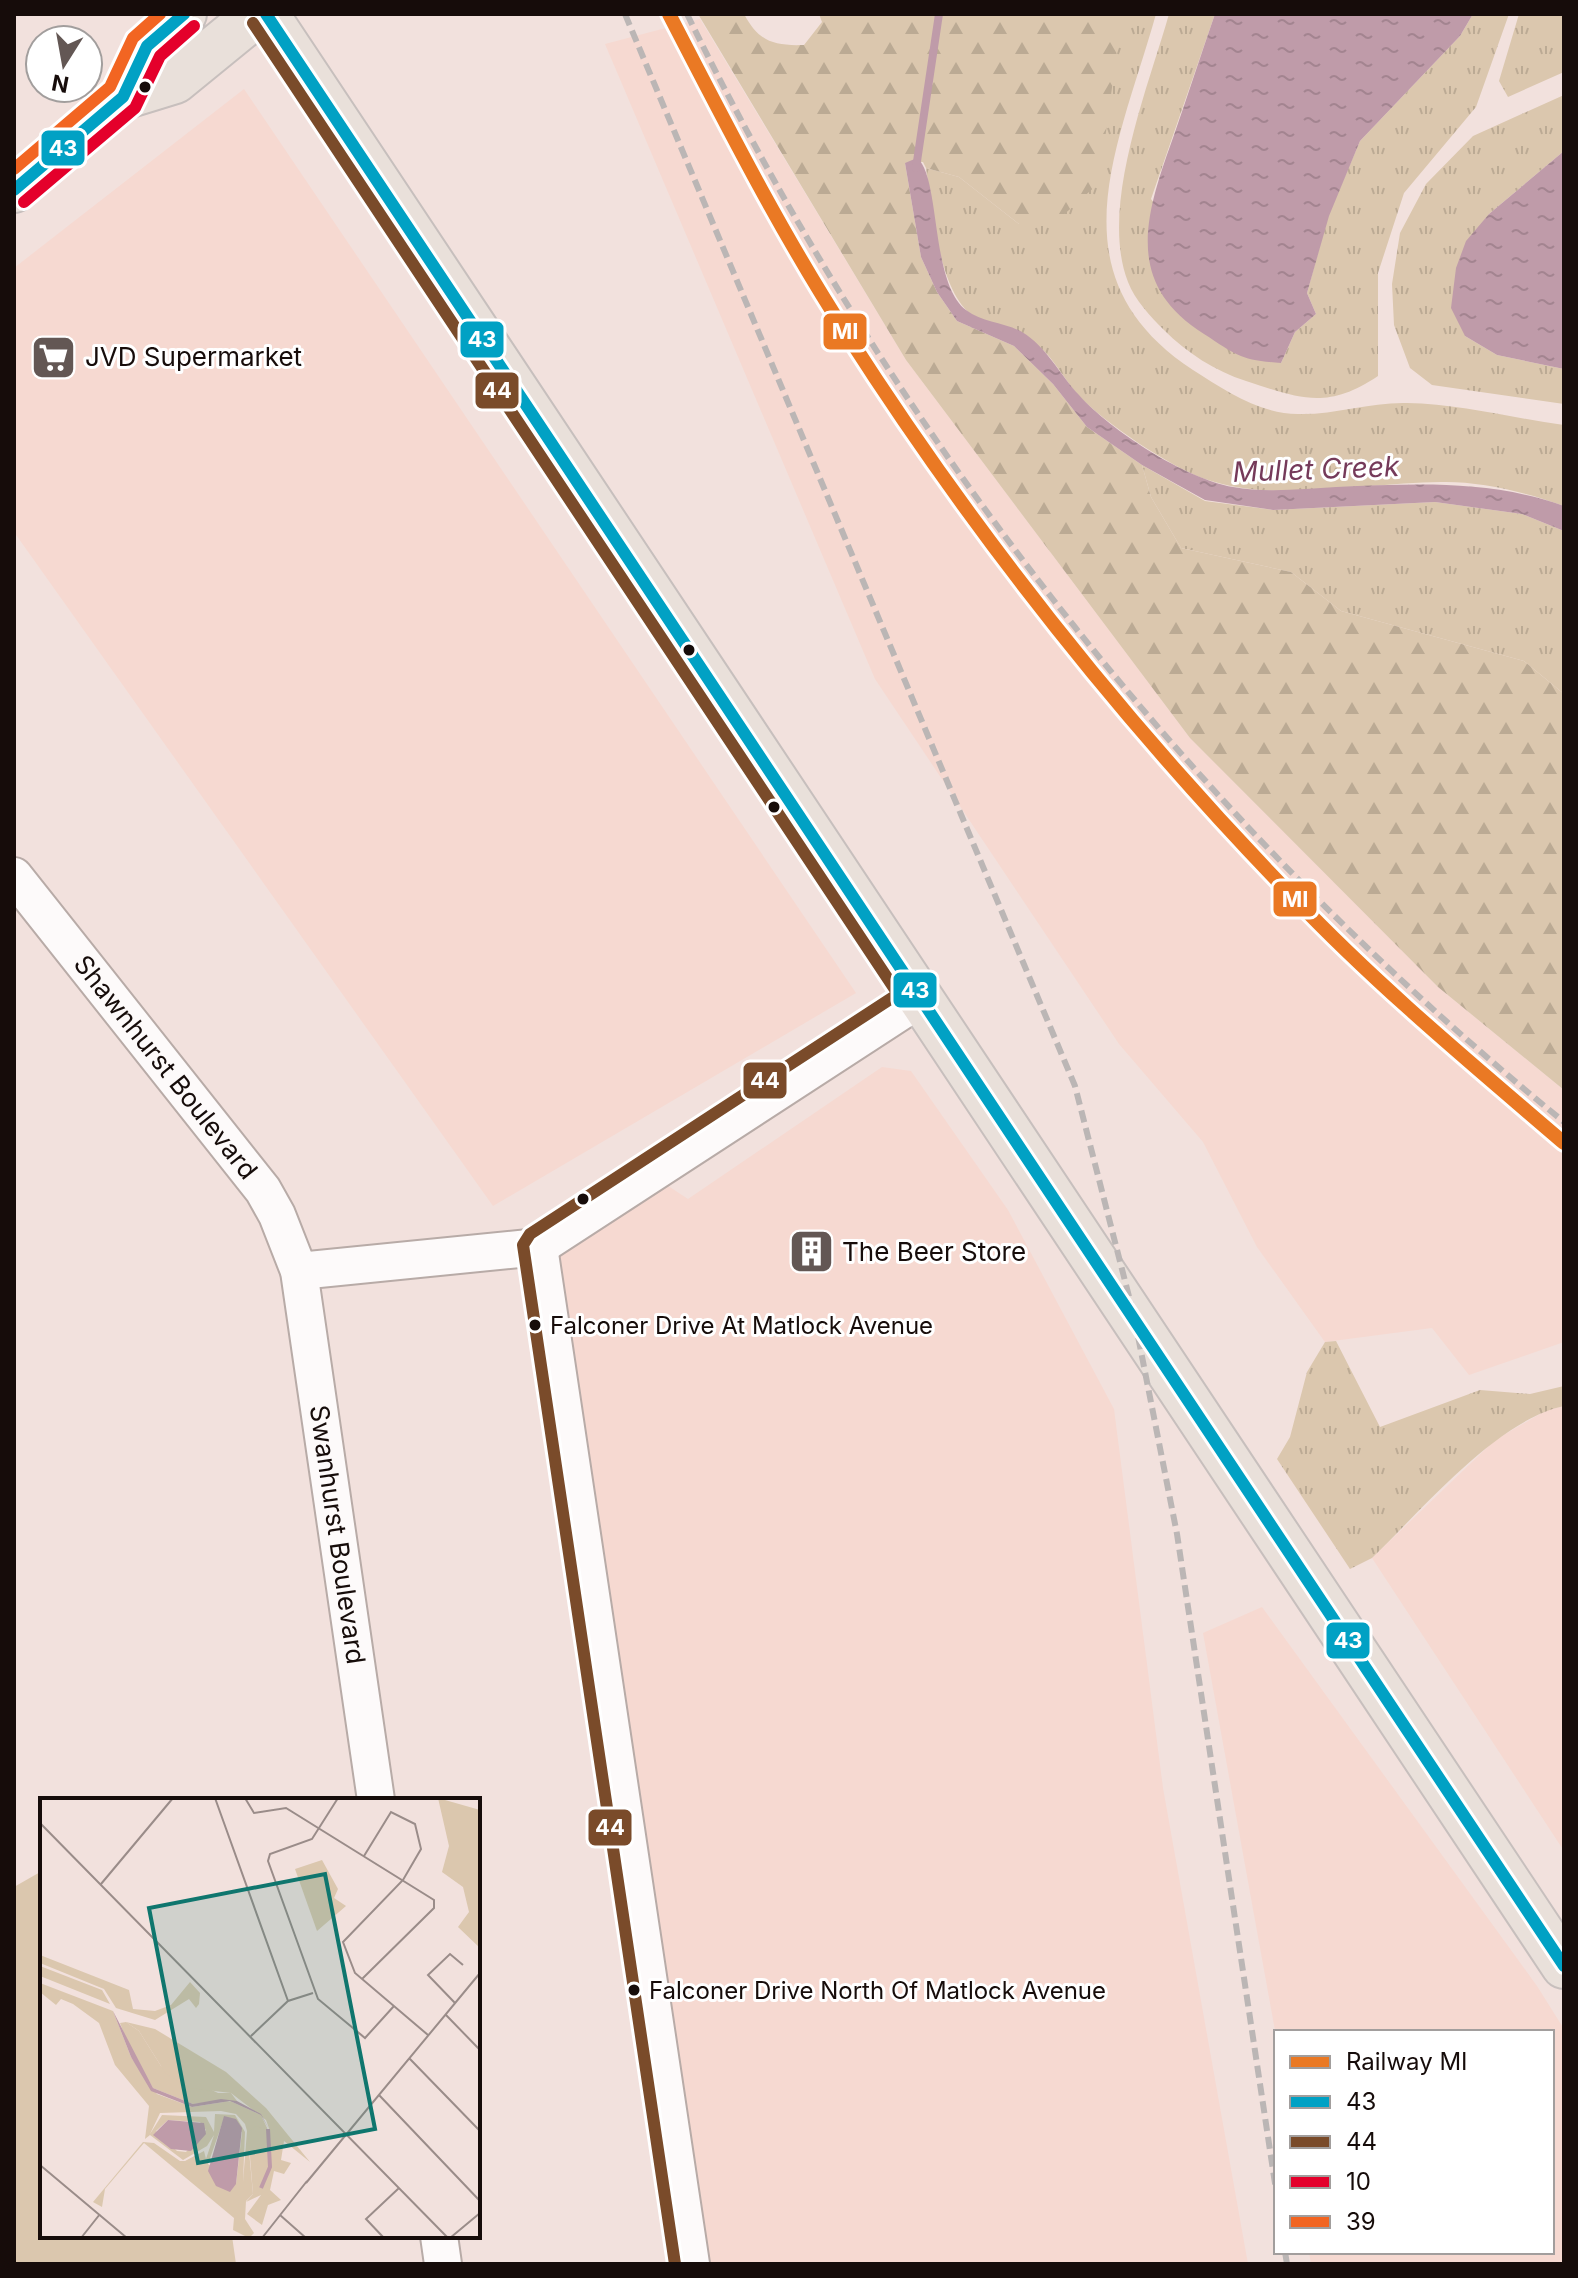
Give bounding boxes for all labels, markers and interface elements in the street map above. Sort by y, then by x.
north arrow [24,24,104,104]
text: N [49,69,71,98]
unlabelled marker [137,79,153,95]
line badge: 43 [40,129,86,167]
text: 43 [48,135,78,161]
line badge: MI [822,312,868,351]
text: MI [832,318,858,344]
line badge: 43 [459,320,505,359]
text: 43 [467,326,497,352]
supermarket icon: JVD Supermarket [30,333,78,381]
place label: JVD Supermarket [85,341,302,372]
line badge: 44 [474,371,520,410]
text: 44 [482,377,512,403]
water label: Mullet Creek [1232,449,1401,489]
unlabelled marker [681,642,697,658]
unlabelled marker [766,799,782,815]
line badge: MI [1272,880,1318,918]
text: MI [1282,886,1308,912]
street label: Shawnhurst Boulevard [68,949,264,1185]
line badge: 43 [892,971,938,1009]
text: 43 [900,977,930,1003]
line badge: 44 [742,1061,788,1100]
text: 44 [750,1067,780,1093]
unlabelled marker [575,1191,591,1207]
building icon: The Beer Store [787,1228,835,1276]
place label: The Beer Store [842,1236,1026,1267]
place label: Falconer Drive At Matlock Avenue [550,1311,933,1340]
marker: Falconer Drive At Matlock Avenue [527,1317,543,1333]
street label: Swanhurst Boulevard [304,1403,372,1666]
line badge: 43 [1325,1621,1371,1660]
text: 43 [1333,1627,1363,1653]
inset map [40,1798,480,2238]
line badge: 44 [587,1808,633,1847]
text: 44 [595,1814,625,1840]
place label: Falconer Drive North Of Matlock Avenue [649,1976,1106,2005]
marker: Falconer Drive North Of Matlock Avenue [626,1982,642,1998]
legend [1274,2030,1554,2254]
text: Railway MI [1346,2047,1468,2076]
text: 43 [1346,2087,1376,2116]
text: 44 [1346,2127,1377,2156]
text: 10 [1346,2167,1371,2196]
text: 39 [1346,2207,1376,2236]

